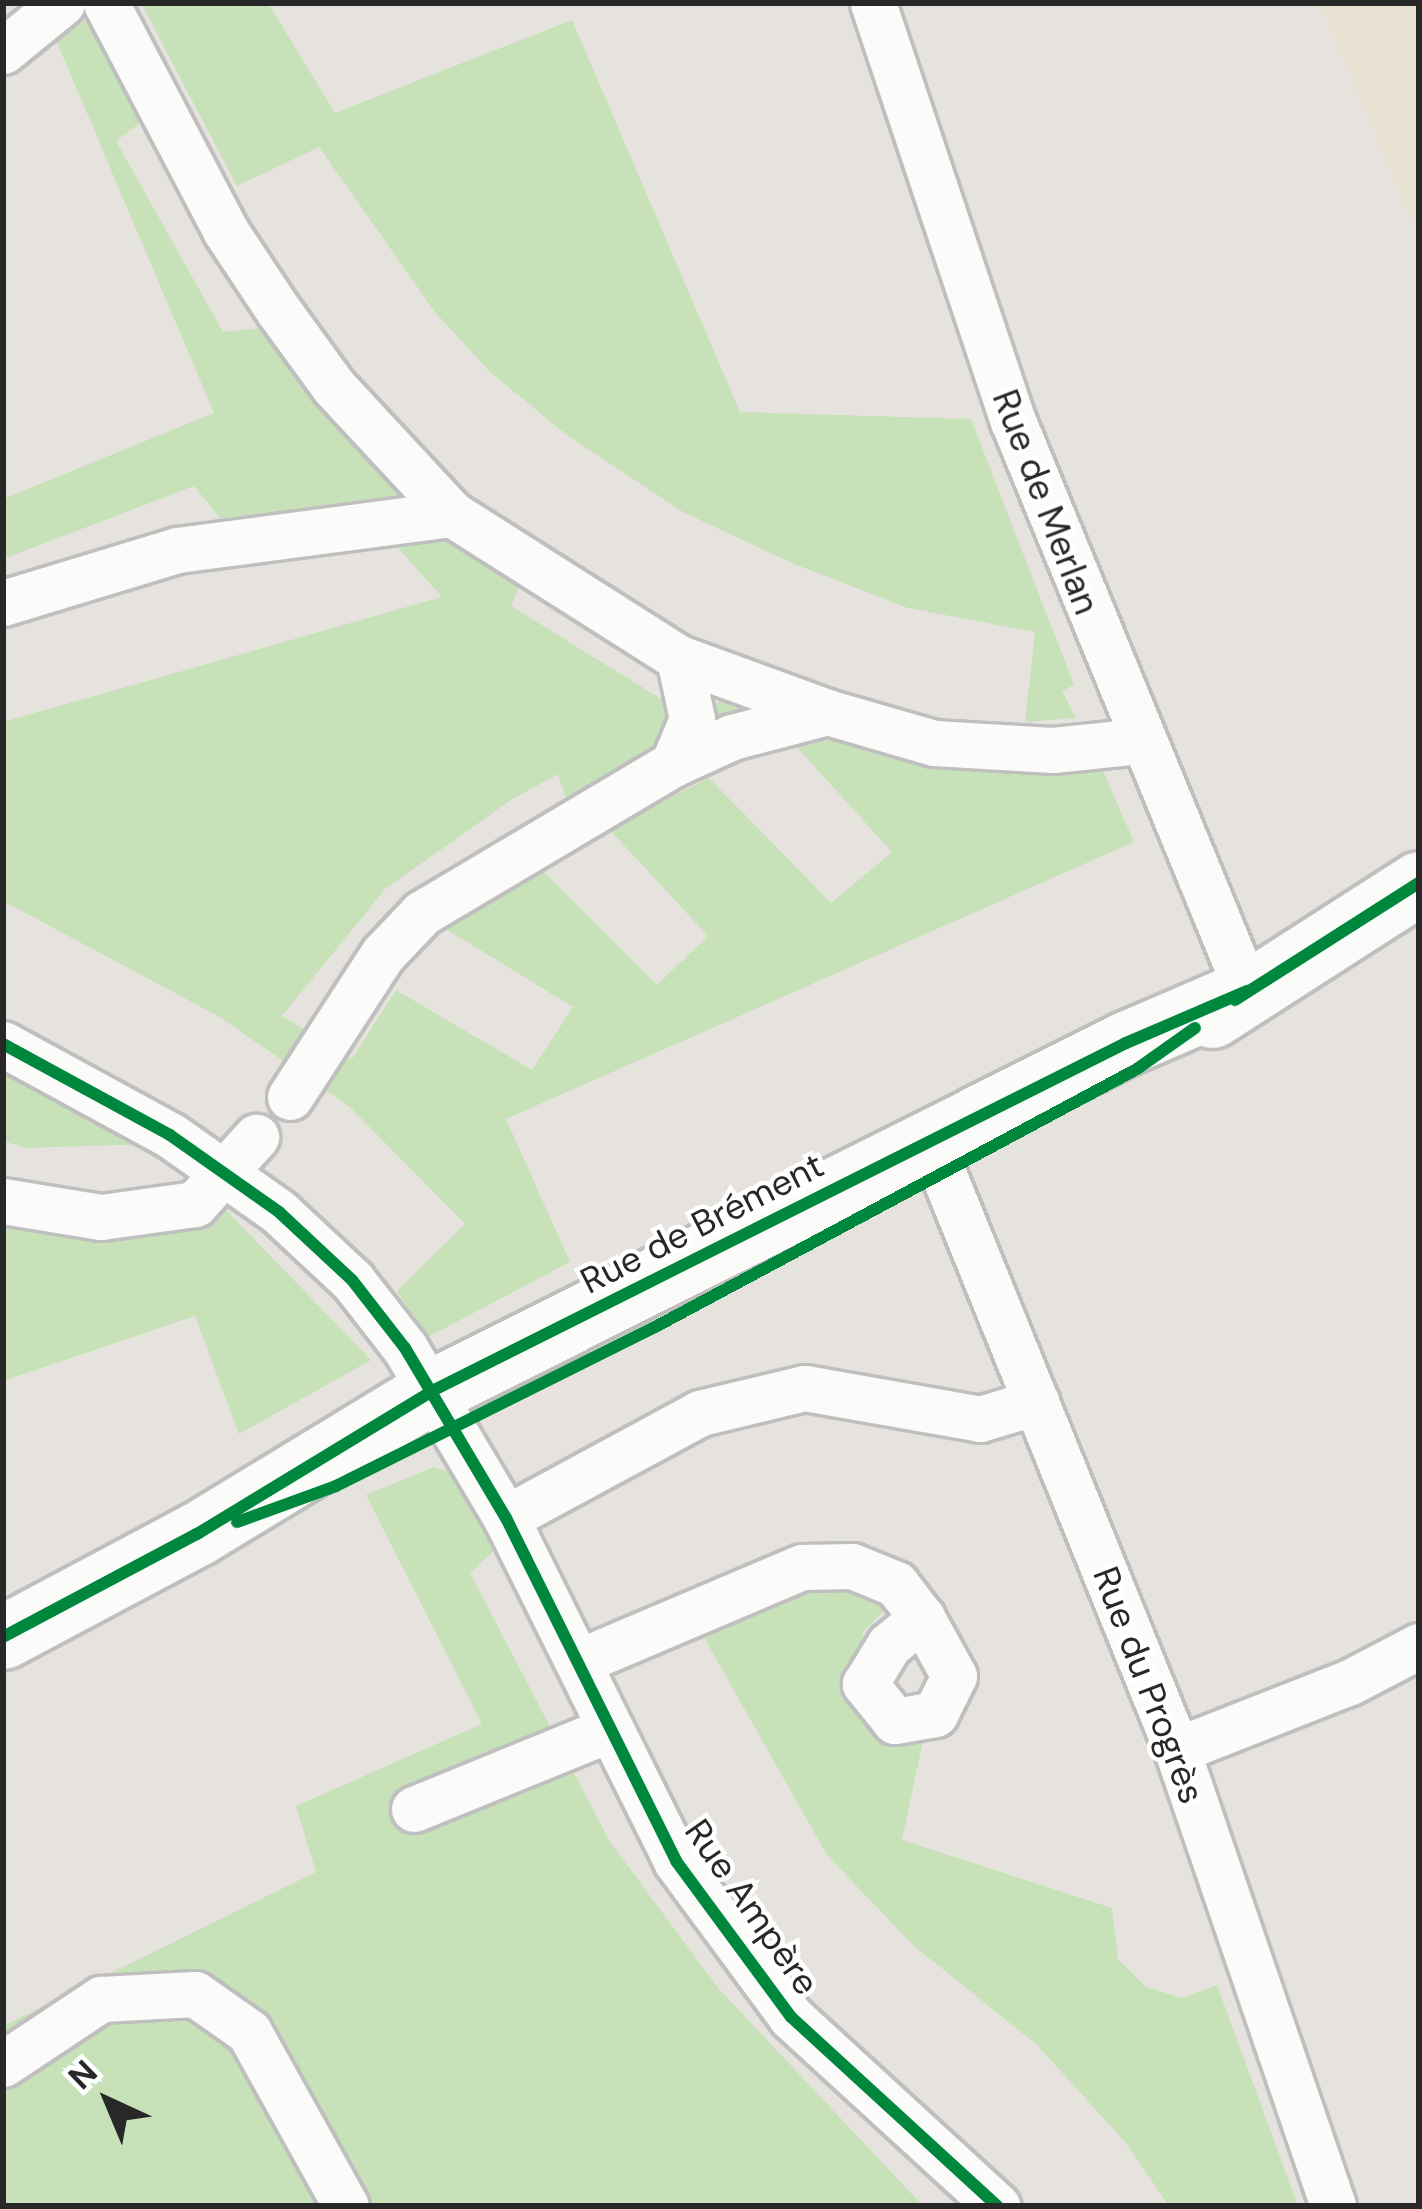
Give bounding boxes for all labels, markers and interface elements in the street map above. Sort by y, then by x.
street label: Rue de Merlan [983,384,1109,620]
street label: Rue de Brément [573,1143,831,1303]
street label: Rue du Progrès [1084,1560,1214,1810]
street label: Rue Ampère [676,1811,828,2003]
north arrow [48,2041,168,2161]
text: N [59,2051,106,2099]

